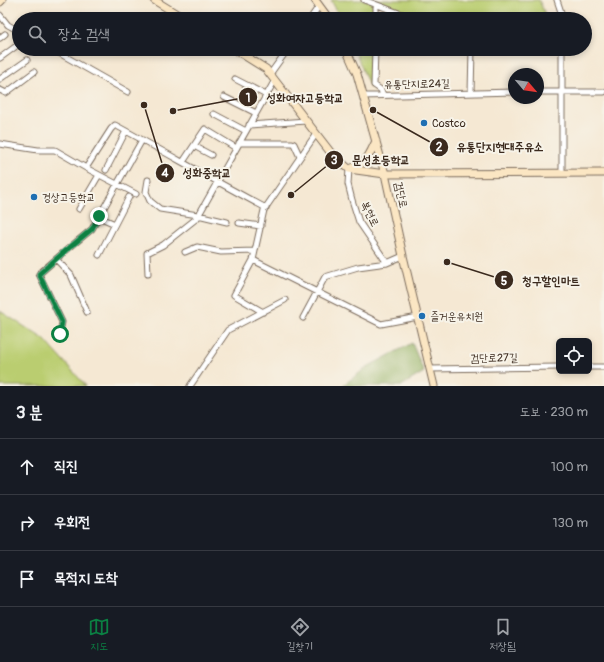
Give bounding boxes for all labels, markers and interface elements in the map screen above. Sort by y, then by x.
search box [12,12,592,56]
icon: search [26,23,48,45]
text: 장소 검색 [58,25,110,44]
north arrow [508,68,544,104]
street label: 유통단지로24길 [384,77,450,91]
callout: 성화여자고등학교 [238,85,352,109]
text: 1 [246,91,250,106]
text: 성화여자고등학교 [265,91,344,106]
place label: Costco [432,117,466,130]
marker: Costco [419,118,429,128]
callout: 유통단지현대주유소 [429,135,552,159]
text: 2 [436,140,443,155]
text: 유통단지현대주유소 [457,140,544,155]
callout: 문성초등학교 [324,148,418,172]
text: 3 [331,153,338,168]
text: 문성초등학교 [352,153,410,168]
callout: 성화중학교 [155,161,239,185]
text: 4 [161,166,169,181]
text: 성화중학교 [182,166,231,181]
street label: 검단로 [392,181,410,209]
place label: 경상고등학교 [42,191,95,204]
marker: 경상고등학교 [29,192,39,202]
street label: 복현로 [358,199,382,229]
route end [90,207,108,225]
callout: 청구할인마트 [494,268,588,292]
text: 5 [501,274,508,289]
text: 청구할인마트 [522,274,580,289]
place label: 즐거운유치원 [430,310,483,323]
marker: 즐거운유치원 [417,311,427,321]
route start [51,325,69,343]
map controls [556,338,592,374]
button: locate [556,338,592,374]
street label: 검단로27길 [470,351,518,365]
text: 3 분 [16,402,43,423]
text: 도보 · 230 m [520,404,588,420]
icon: ahead [16,456,38,478]
text: 직진 [54,457,78,476]
text: 100 m [551,459,588,475]
icon: right [16,512,38,534]
text: 우회전 [54,513,90,532]
text: 130 m [552,515,588,531]
icon: arrive [16,568,38,590]
text: 목적지 도착 [54,569,118,588]
tab: 지도 [88,616,110,654]
tab: 길찾기 [286,616,313,654]
tab: 저장됨 [489,616,516,654]

